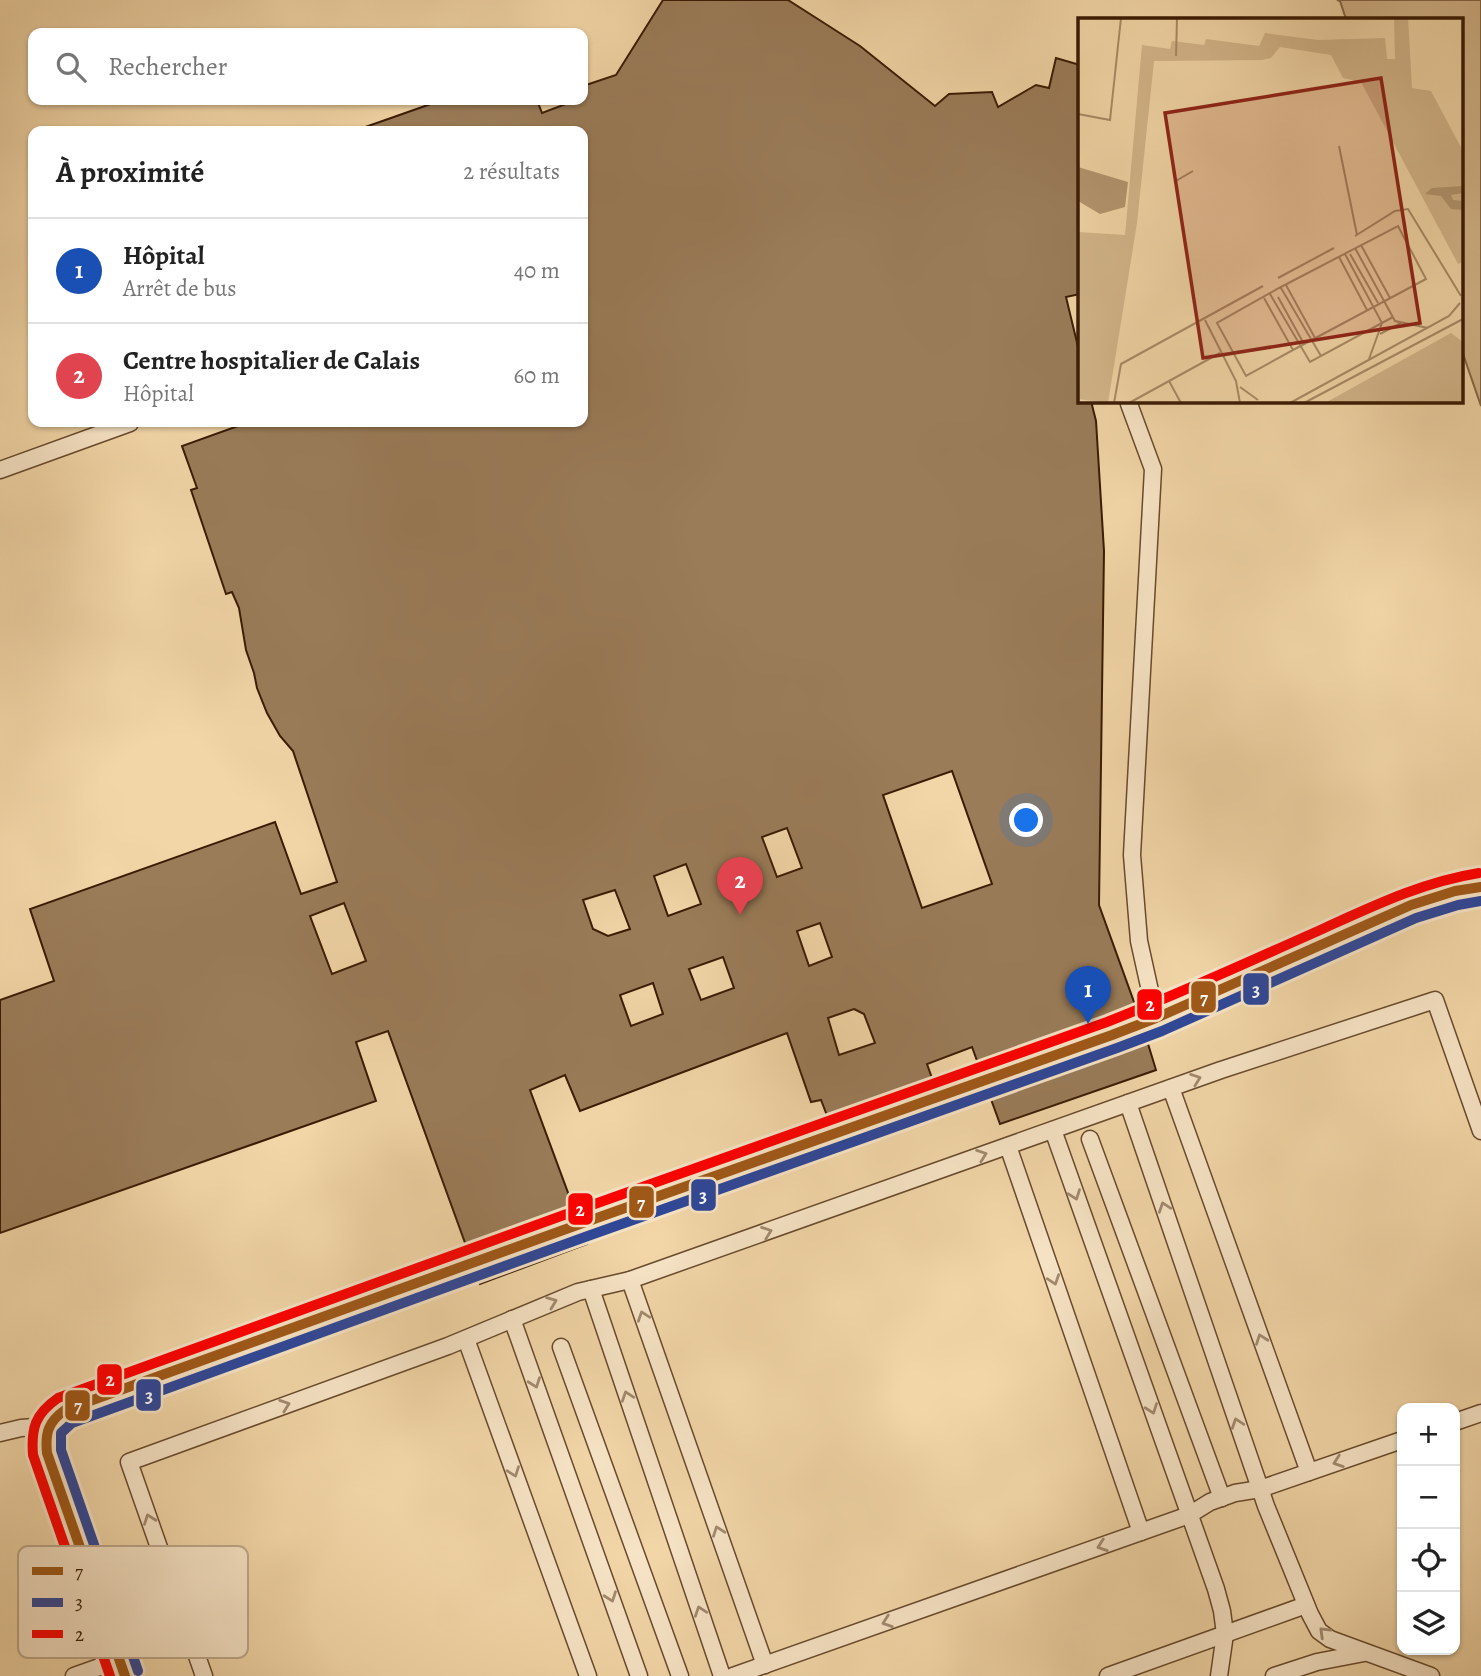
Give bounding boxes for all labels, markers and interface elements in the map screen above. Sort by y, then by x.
inset map [1078,18,1464,402]
search box [28,28,588,105]
icon: search [52,48,90,86]
text: Rechercher [108,49,228,84]
text: À proximité [56,152,204,192]
text: 2 résultats [463,156,560,187]
text: Hôpital [123,238,205,273]
text: 1 [75,255,83,286]
text: 40 m [514,255,560,286]
text: Arrêt de bus [123,273,236,304]
text: Centre hospitalier de Calais [123,343,420,378]
text: 2 [73,360,85,391]
text: 60 m [513,360,560,391]
text: Hôpital [123,378,194,409]
your location [1009,803,1043,837]
pin: 2 [717,857,763,915]
pin: 1 [1065,966,1111,1024]
line badge: 3 [1242,972,1270,1006]
text: 3 [1252,977,1260,1003]
line badge: 7 [1190,980,1217,1014]
text: 7 [1200,985,1209,1011]
line badge: 2 [1136,988,1163,1021]
text: 2 [1145,992,1155,1018]
one-way arrow [1190,1073,1202,1087]
one-way arrow [975,1150,987,1164]
line badge: 3 [690,1178,717,1212]
text: 3 [699,1183,707,1209]
line badge: 7 [628,1185,655,1219]
one-way arrow [1067,1188,1081,1200]
text: 7 [637,1190,646,1216]
line badge: 2 [567,1192,594,1226]
text: 2 [575,1197,585,1223]
one-way arrow [1158,1202,1172,1214]
one-way arrow [761,1226,773,1240]
one-way arrow [1046,1274,1060,1286]
one-way arrow [545,1297,557,1311]
one-way arrow [637,1311,651,1323]
one-way arrow [1255,1333,1269,1345]
line badge: 2 [96,1363,123,1396]
text: 2 [105,1367,115,1393]
one-way arrow [527,1376,541,1388]
line badge: 3 [135,1378,162,1412]
text: 3 [145,1383,153,1409]
line badge: 7 [64,1389,91,1422]
one-way arrow [621,1390,635,1403]
text: 7 [74,1393,83,1419]
one-way arrow [278,1399,291,1413]
one-way arrow [1143,1403,1157,1415]
map controls [1397,1403,1460,1655]
button: + [1397,1403,1460,1466]
one-way arrow [1231,1417,1245,1429]
one-way arrow [1332,1454,1344,1468]
one-way arrow [506,1466,520,1478]
button: − [1397,1466,1460,1529]
one-way arrow [143,1514,157,1526]
one-way arrow [712,1525,726,1538]
button: locate [1397,1529,1460,1592]
one-way arrow [1096,1538,1108,1552]
legend [18,1546,248,1658]
text: 7 [75,1559,83,1585]
text: 3 [75,1590,83,1616]
one-way arrow [603,1591,617,1603]
button: layers [1397,1592,1460,1655]
one-way arrow [694,1606,708,1618]
one-way arrow [882,1614,894,1628]
text: 2 [75,1622,84,1648]
one-way arrow [1319,1627,1332,1640]

